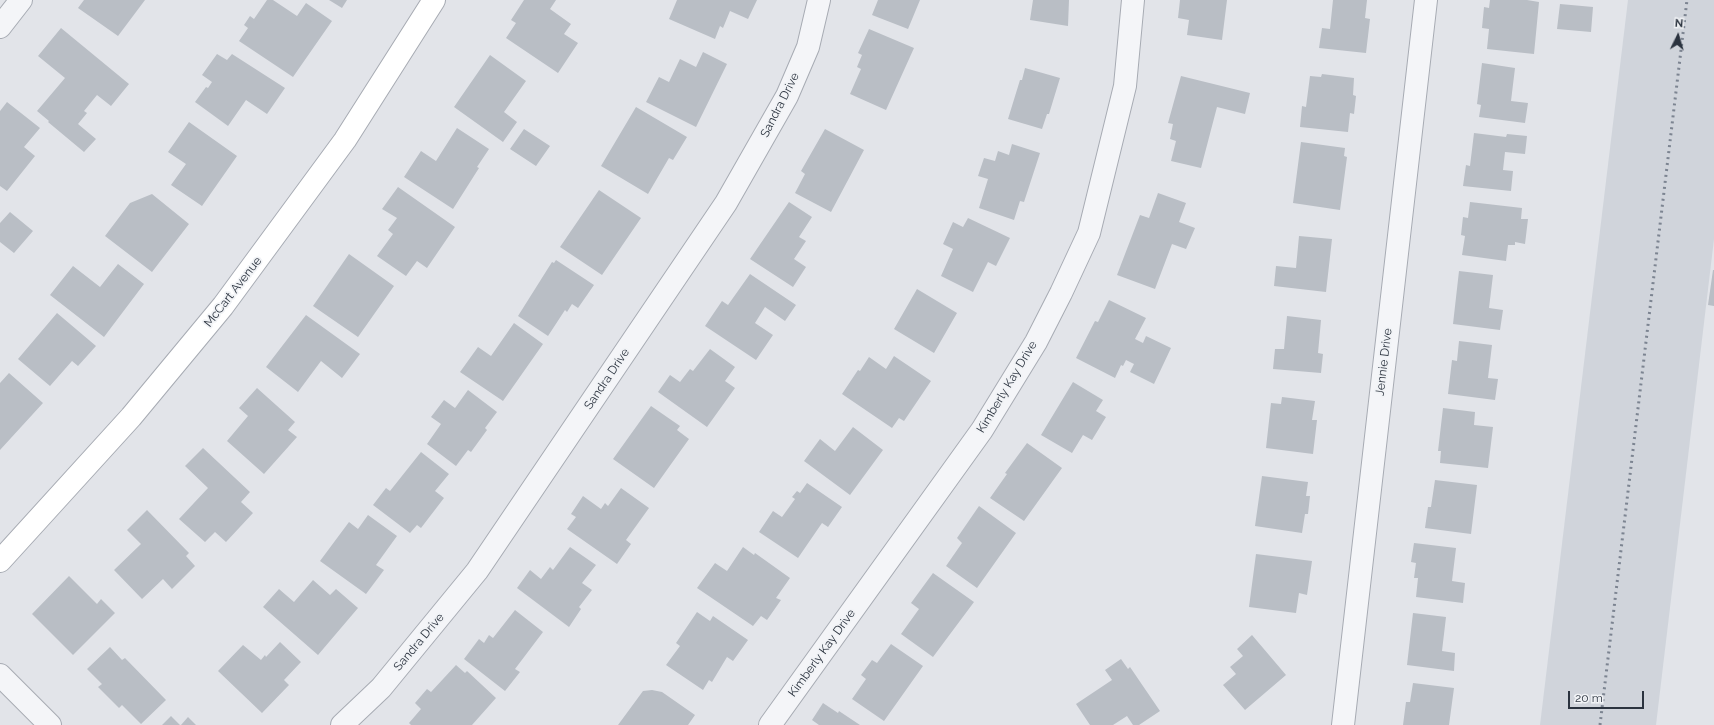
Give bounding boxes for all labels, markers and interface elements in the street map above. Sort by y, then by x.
north arrow [1658,16,1698,56]
text: N [1674,17,1684,30]
street label: Sandra Drive [758,70,802,140]
street label: McCart Avenue [201,254,265,330]
street label: Jennie Drive [1373,327,1395,397]
street label: Kimberly Kay Drive [974,338,1040,436]
street label: Sandra Drive [581,346,633,412]
street label: Kimberly Kay Drive [785,606,859,700]
street label: Sandra Drive [391,610,447,674]
scale bar [1570,683,1646,709]
text: 20 m [1575,691,1603,705]

